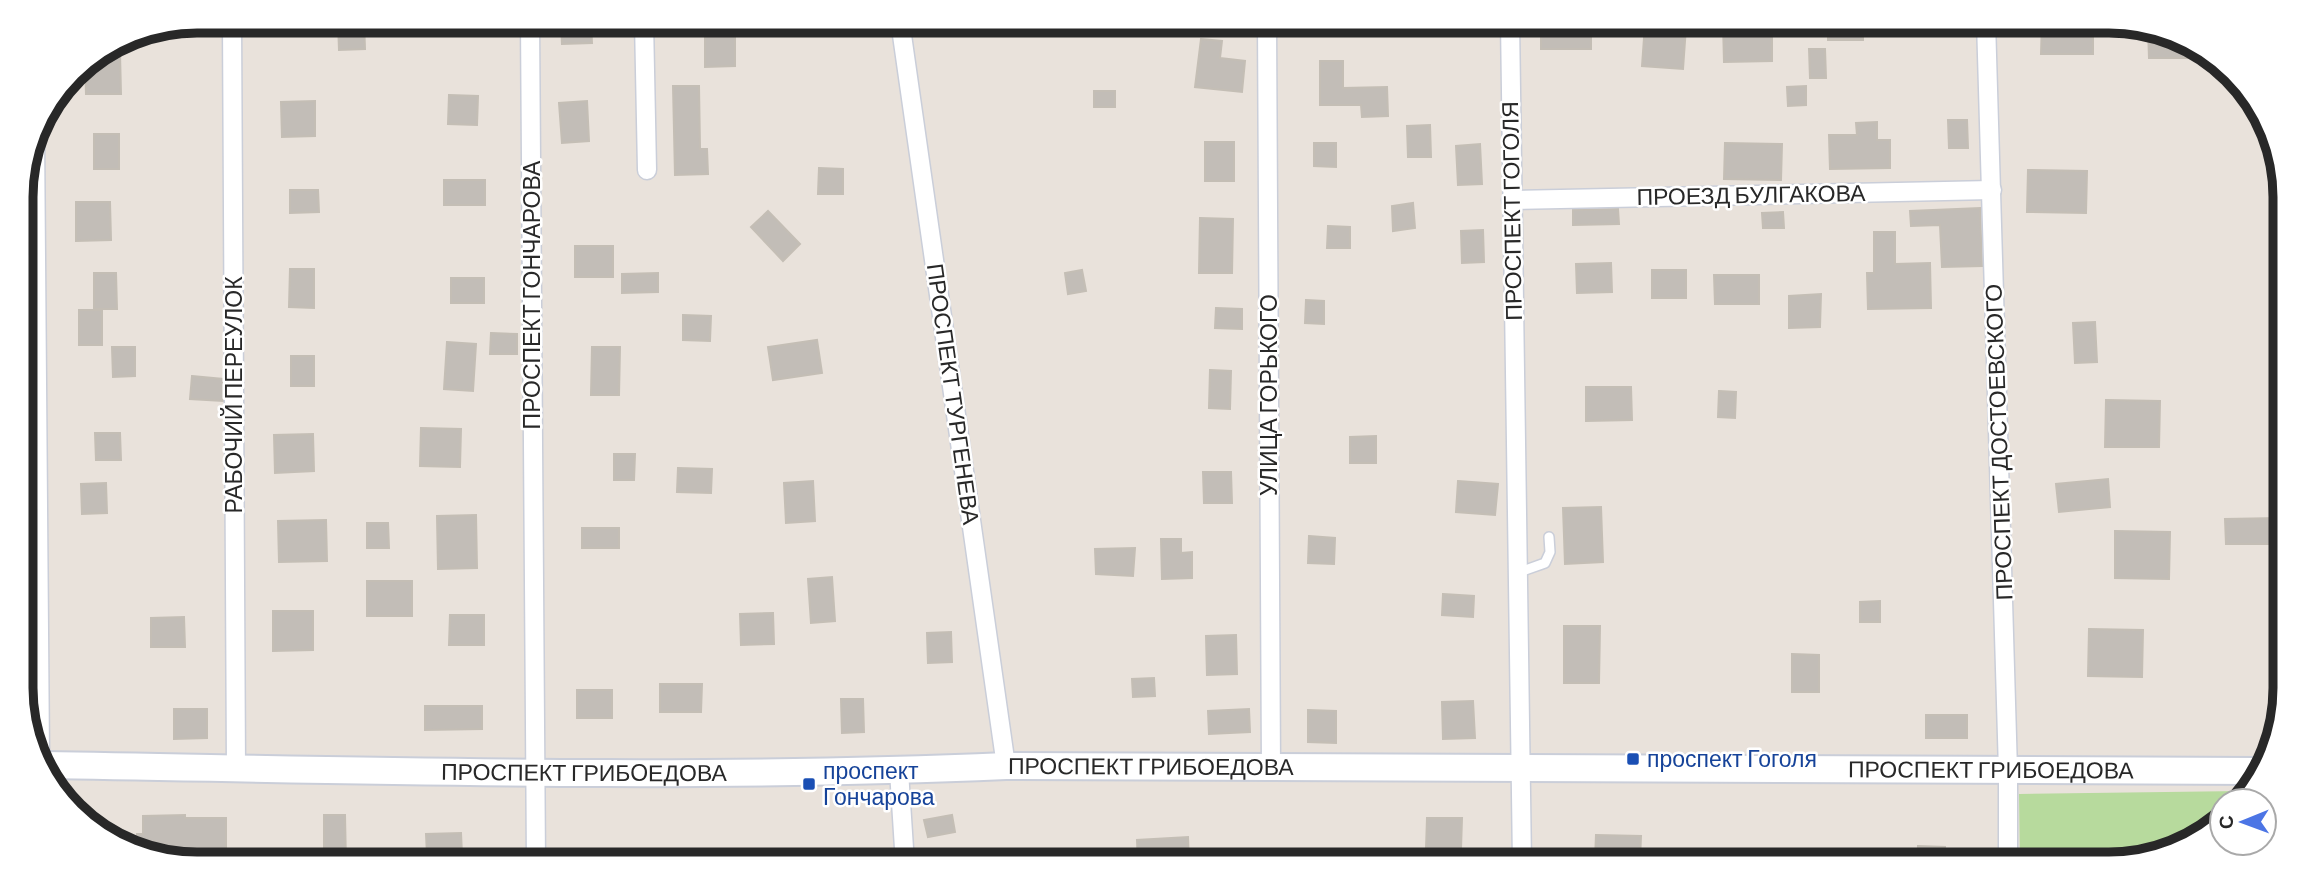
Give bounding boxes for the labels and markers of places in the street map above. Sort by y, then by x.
place label: проспект Гоголя [1647,744,1817,772]
marker: проспект Гоголя [1625,751,1641,767]
place label: проспект Гончарова [823,756,935,810]
marker: проспект Гончарова [801,776,817,792]

